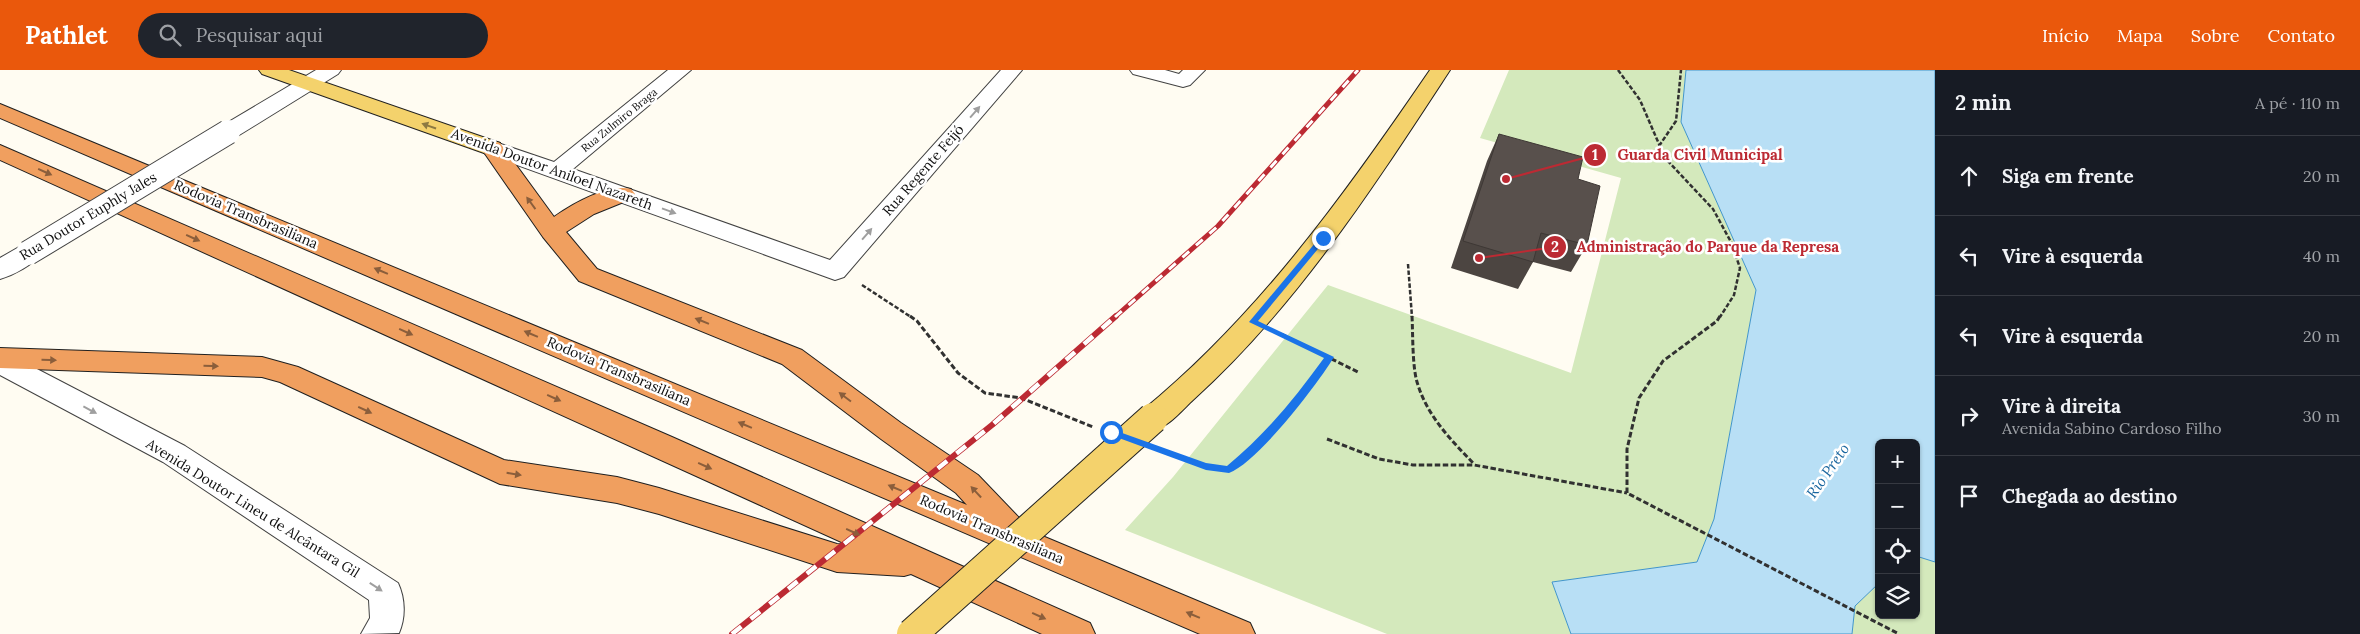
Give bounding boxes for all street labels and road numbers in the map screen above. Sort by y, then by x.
street label: Rua Zulmiro Braga [578,85,660,155]
street label: Rua Regente Feijó [878,121,968,219]
street label: Avenida Doutor Aniloel Nazareth [448,124,655,214]
street label: Rua Doutor Euphly Jales [16,168,160,264]
street label: Rodovia Transbrasiliana [171,176,321,252]
street label: Rodovia Transbrasiliana [544,333,694,409]
street label: Avenida Doutor Lineu de Alcântara Gil [142,434,363,582]
street label: Rodovia Transbrasiliana [917,491,1067,567]

